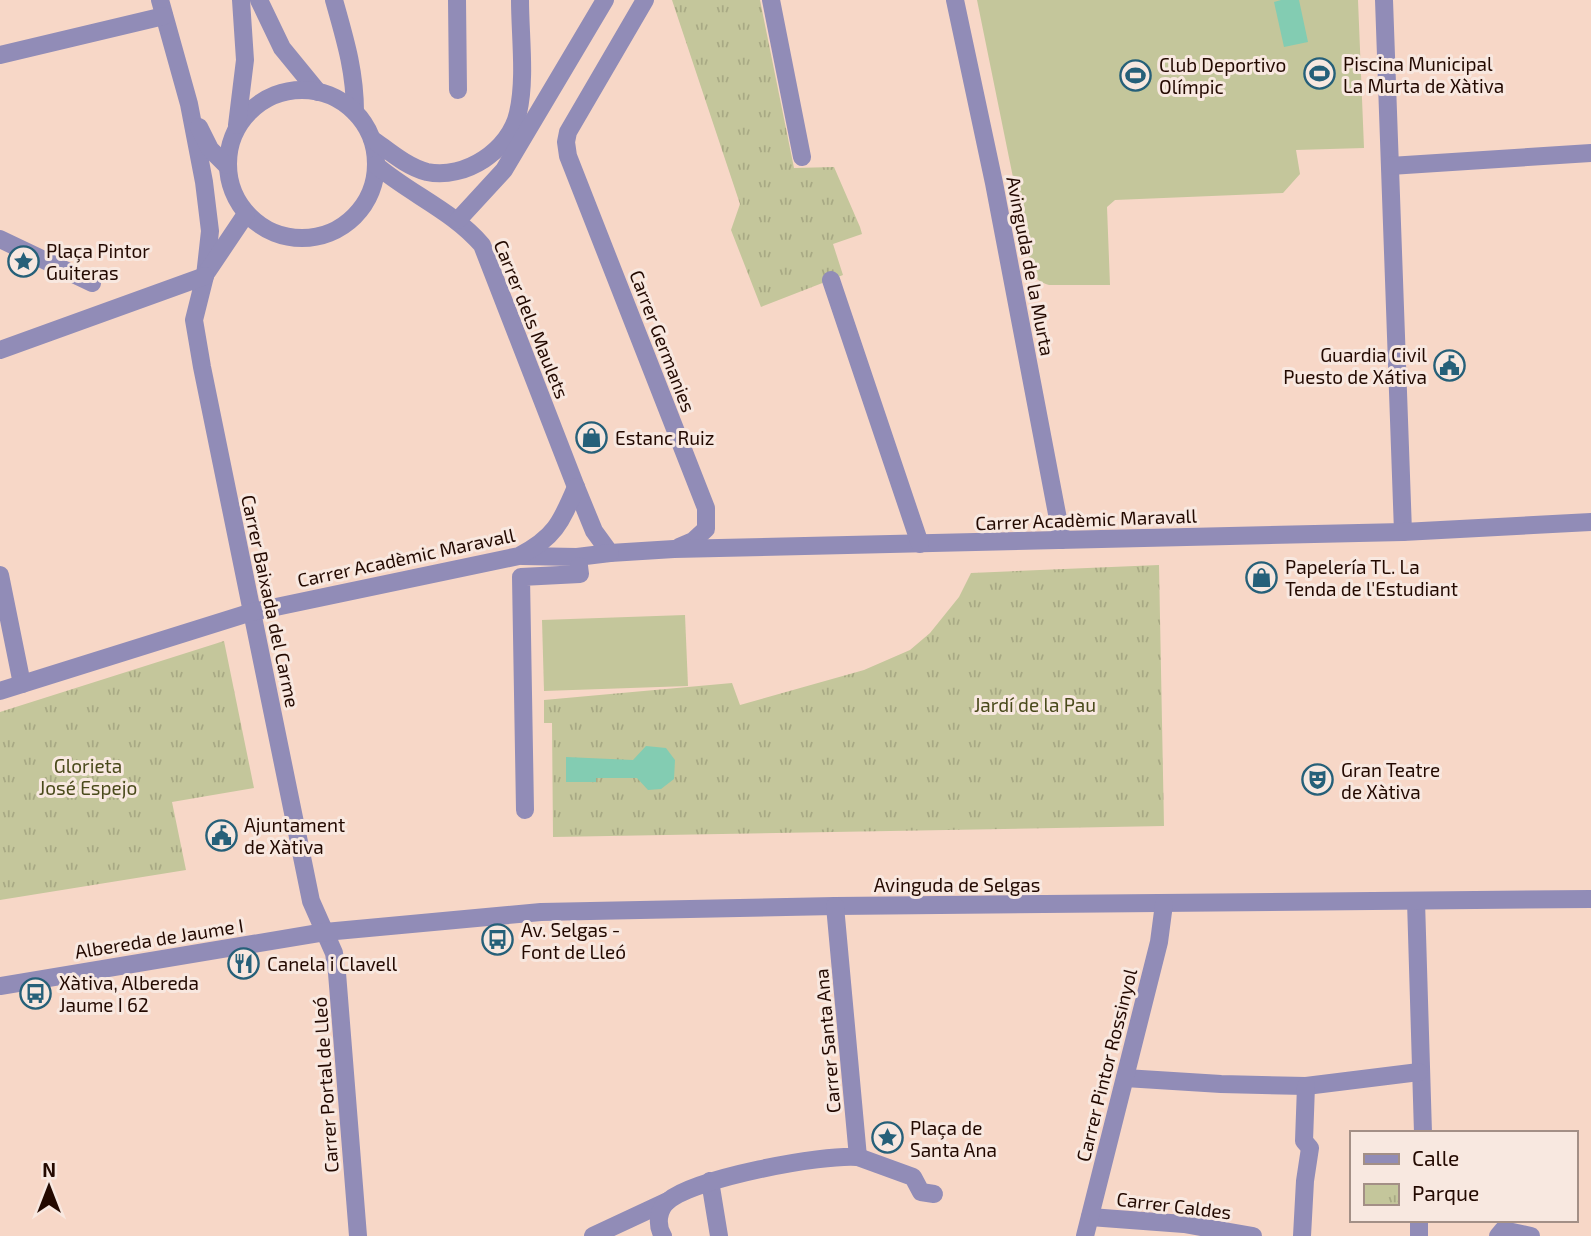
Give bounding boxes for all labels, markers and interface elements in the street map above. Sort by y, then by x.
place label: Piscina Municipal La Murta de Xàtiva [1343,52,1504,97]
place label: Club Deportivo Olímpic [1159,53,1286,98]
sports icon: Piscina Municipal La Murta de Xàtiva [1303,57,1337,91]
sports icon: Club Deportivo Olímpic [1119,58,1153,92]
street label: Avinguda de la Murta [1002,174,1060,358]
street label: Carrer dels Maulets [490,236,574,402]
place label: Plaça Pintor Guiteras [46,239,150,284]
place icon: Plaça Pintor Guiteras [6,244,40,278]
street label: Carrer Germanies [625,267,701,415]
place label: Guardia Civil Puesto de Xátiva [1283,343,1427,388]
public building icon: Guardia Civil Puesto de Xátiva [1433,348,1467,382]
shop icon: Estanc Ruiz [575,420,609,454]
place label: Estanc Ruiz [615,426,715,449]
street label: Carrer Baixada del Carme [237,492,305,710]
street label: Carrer Acadèmic Maravall [975,504,1198,534]
street label: Carrer Acadèmic Maravall [295,523,517,591]
place label: Papelería TL. La Tenda de l'Estudiant [1285,555,1458,600]
shop icon: Papelería TL. La Tenda de l'Estudiant [1245,560,1279,594]
park label: Jardí de la Pau [974,693,1096,716]
park label: Glorieta José Espejo [39,754,137,799]
place label: Gran Teatre de Xàtiva [1341,758,1440,803]
theatre icon: Gran Teatre de Xàtiva [1301,763,1335,797]
place label: Ajuntament de Xàtiva [244,813,345,858]
public building icon: Ajuntament de Xàtiva [204,818,238,852]
street label: Avinguda de Selgas [874,873,1040,896]
street label: Albereda de Jaume I [73,913,245,963]
place label: Av. Selgas - Font de Lleó [521,918,626,963]
bus stop icon: Av. Selgas - Font de Lleó [481,923,515,957]
restaurant icon: Canela i Clavell [227,946,261,980]
place label: Canela i Clavell [267,952,397,975]
street label: Carrer Pintor Rossinyol [1071,966,1141,1164]
street label: Carrer Santa Ana [809,968,845,1114]
place label: Xàtiva, Albereda Jaume I 62 [59,971,199,1016]
bus stop icon: Xàtiva, Albereda Jaume I 62 [19,976,53,1010]
street label: Carrer Portal de Lleó [307,996,343,1174]
place label: Plaça de Santa Ana [910,1116,997,1161]
place icon: Plaça de Santa Ana [870,1121,904,1155]
legend [1350,1131,1577,1222]
text: Calle [1412,1145,1459,1170]
north arrow [14,1152,84,1222]
text: N [42,1158,56,1181]
text: Parque [1412,1180,1479,1205]
street label: Carrer Caldes [1115,1187,1233,1223]

